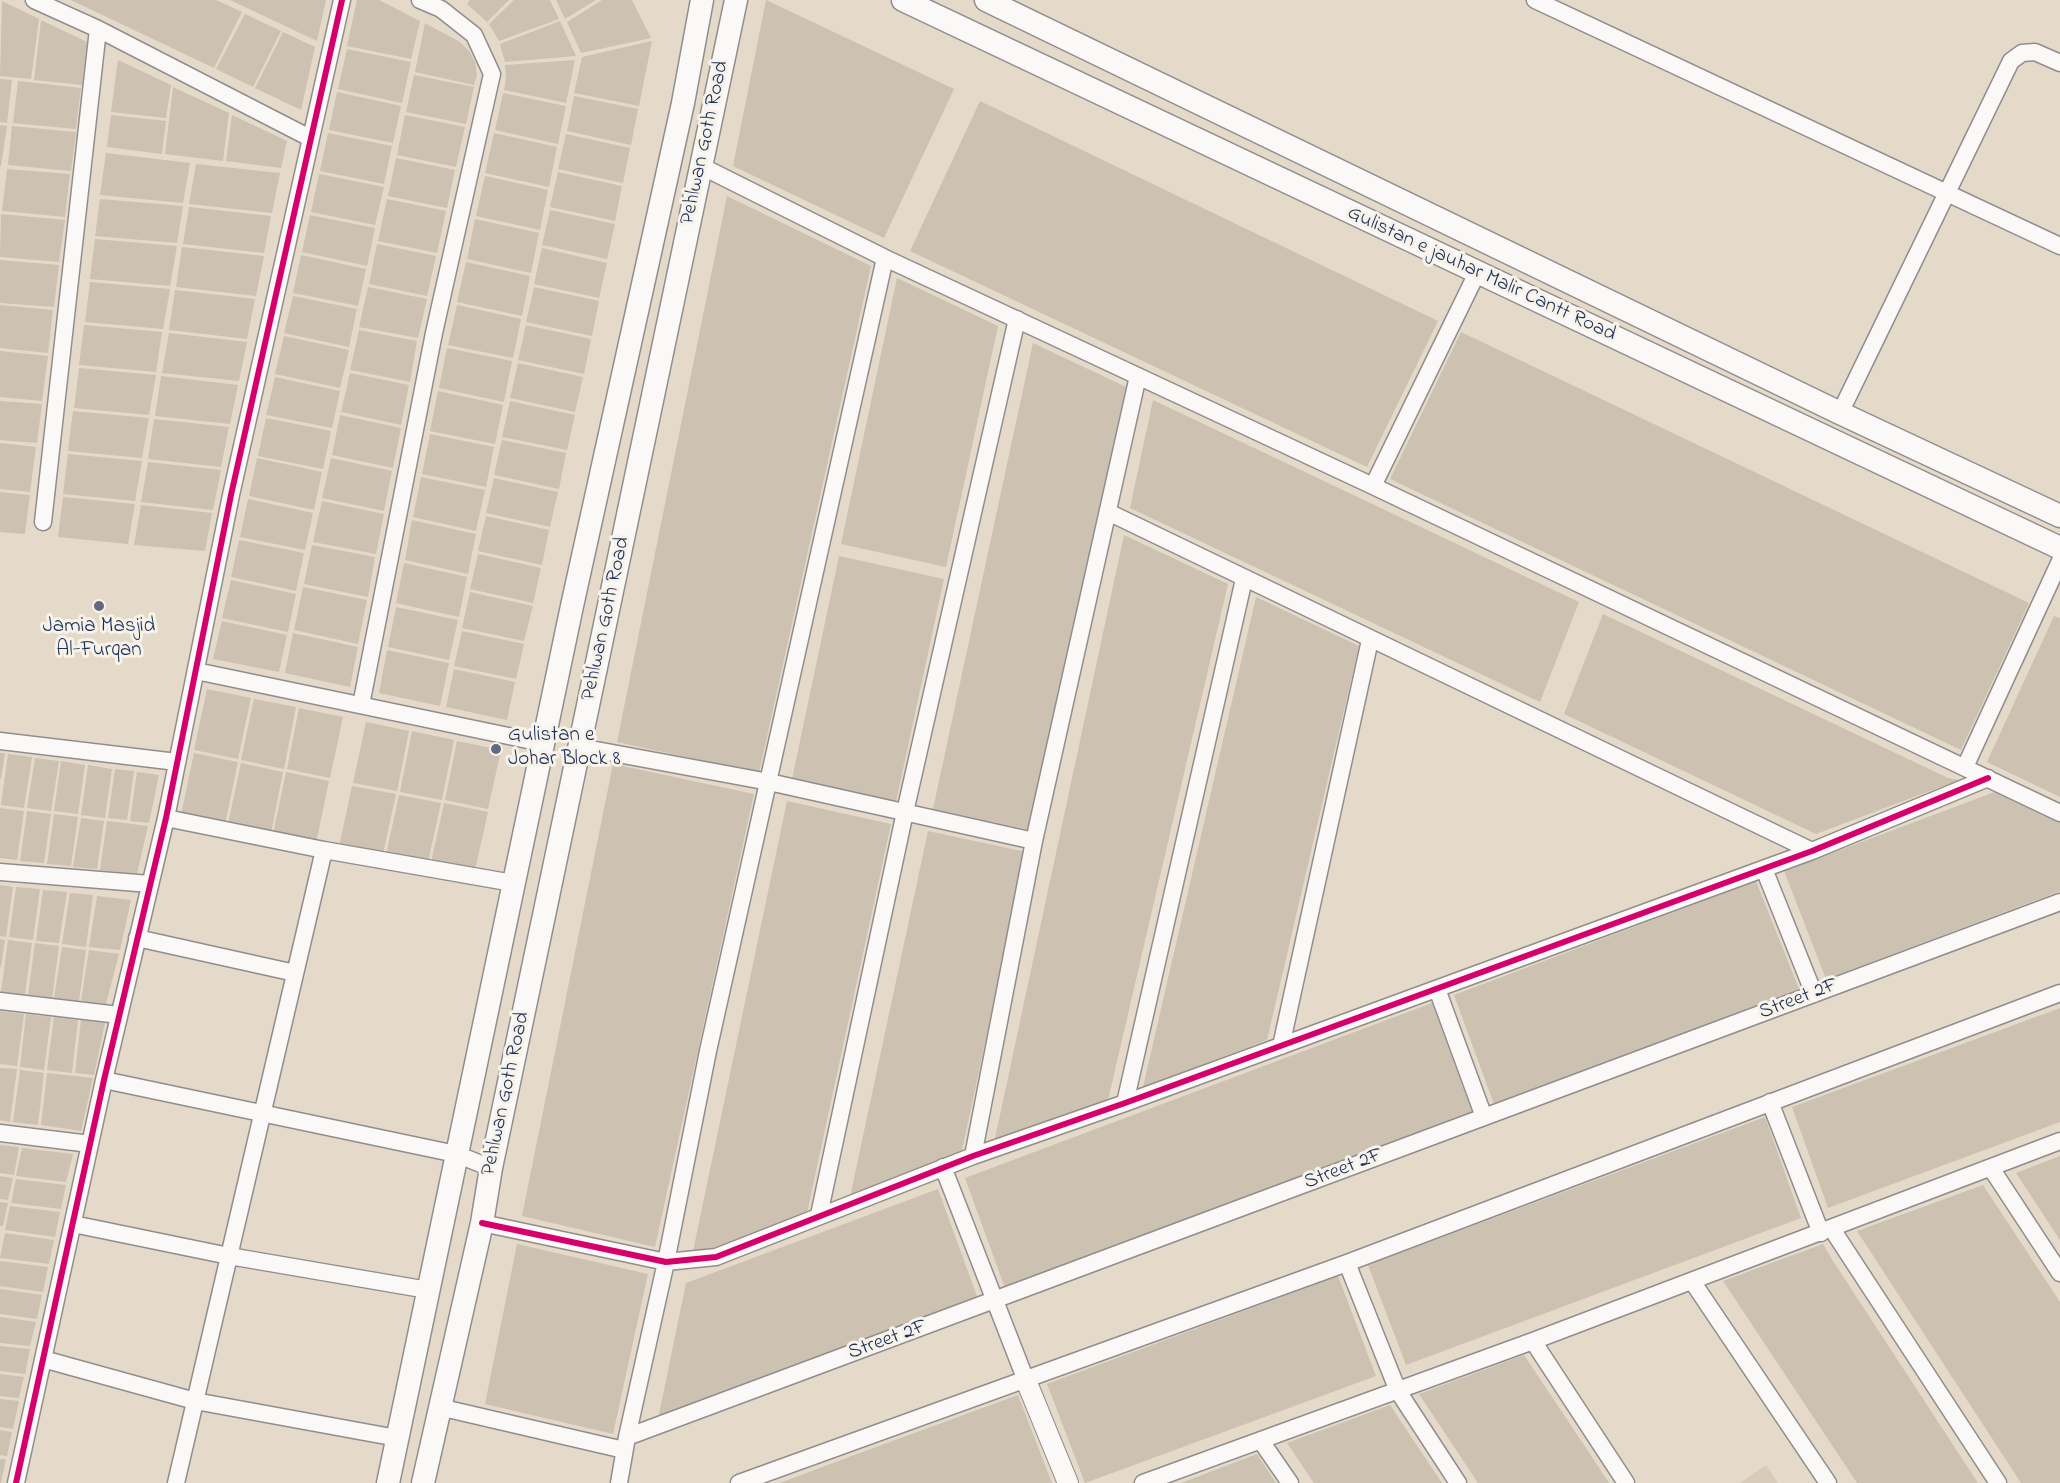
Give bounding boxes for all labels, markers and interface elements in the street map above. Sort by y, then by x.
street label: Pehlwan Goth Road [676,59,736,227]
street label: Gulistan e jauhar Malir Cantt Road [1343,202,1619,348]
street label: Pehlwan Goth Road [577,535,637,703]
marker: Jamia Masjid Al-Furqan [92,599,106,613]
place label: Jamia Masjid Al-Furqan [43,615,155,665]
place label: Gulistan e Johar Block 8 [508,724,621,774]
marker: Gulistan e Johar Block 8 [489,742,503,756]
street label: Street 2F [1756,974,1842,1026]
street label: Pehlwan Goth Road [477,1010,537,1178]
street label: Street 2F [1301,1144,1387,1196]
street label: Street 2F [845,1315,931,1367]

